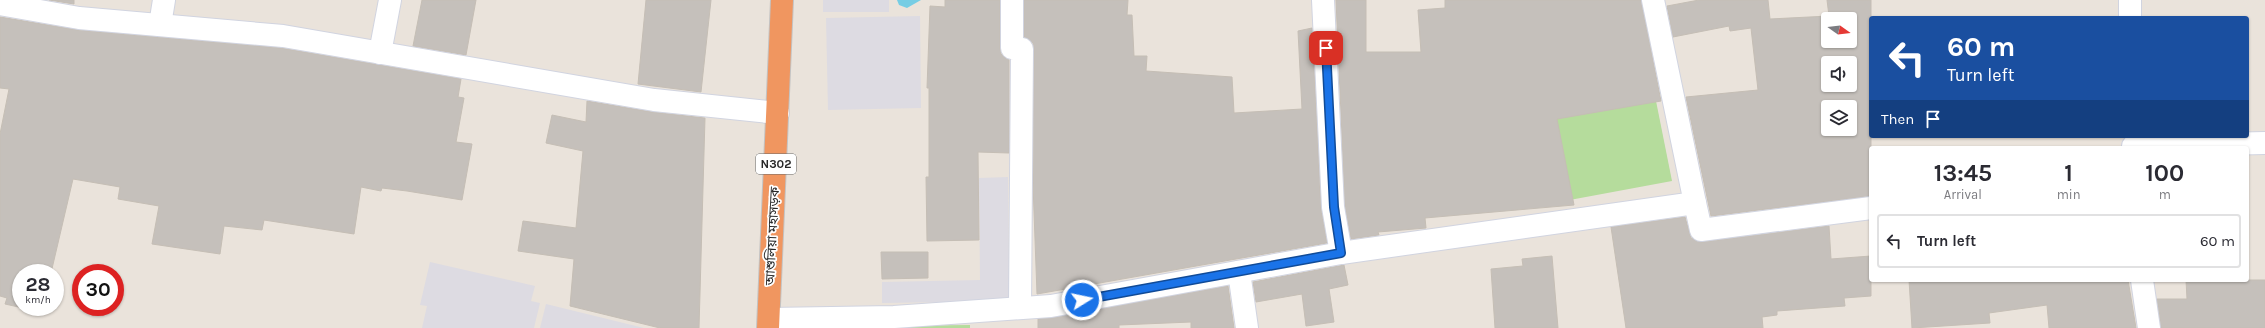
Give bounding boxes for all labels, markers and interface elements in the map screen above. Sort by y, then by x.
north arrow [1821,12,1857,48]
map controls [1821,12,1857,136]
text: 60 m [1947,30,2015,63]
pin [1309,31,1343,65]
icon: left [1881,32,1933,84]
icon: arrive [1315,37,1337,59]
button: sound [1821,56,1857,92]
text: Turn left [1947,64,2015,86]
button: layers [1821,100,1857,136]
icon: arrive [1922,108,1944,130]
text: Then [1881,110,1914,128]
road number: N302 [756,154,796,174]
text: 13:45 [1934,159,1992,187]
text: 1 [2064,159,2073,187]
text: 100 [2145,159,2184,187]
street label: আশুলিয়া মহাসড়ক [762,186,782,287]
text: Arrival [1944,187,1982,202]
text: min [2057,187,2081,202]
text: m [2159,187,2171,202]
icon: left [1883,230,1905,252]
text: Turn left [1917,232,1976,250]
text: 60 m [2200,232,2235,250]
speed limit sign: 30 [72,264,124,316]
text: 28 [25,273,51,296]
position arrow [1061,279,1103,321]
text: km/h [25,294,51,306]

